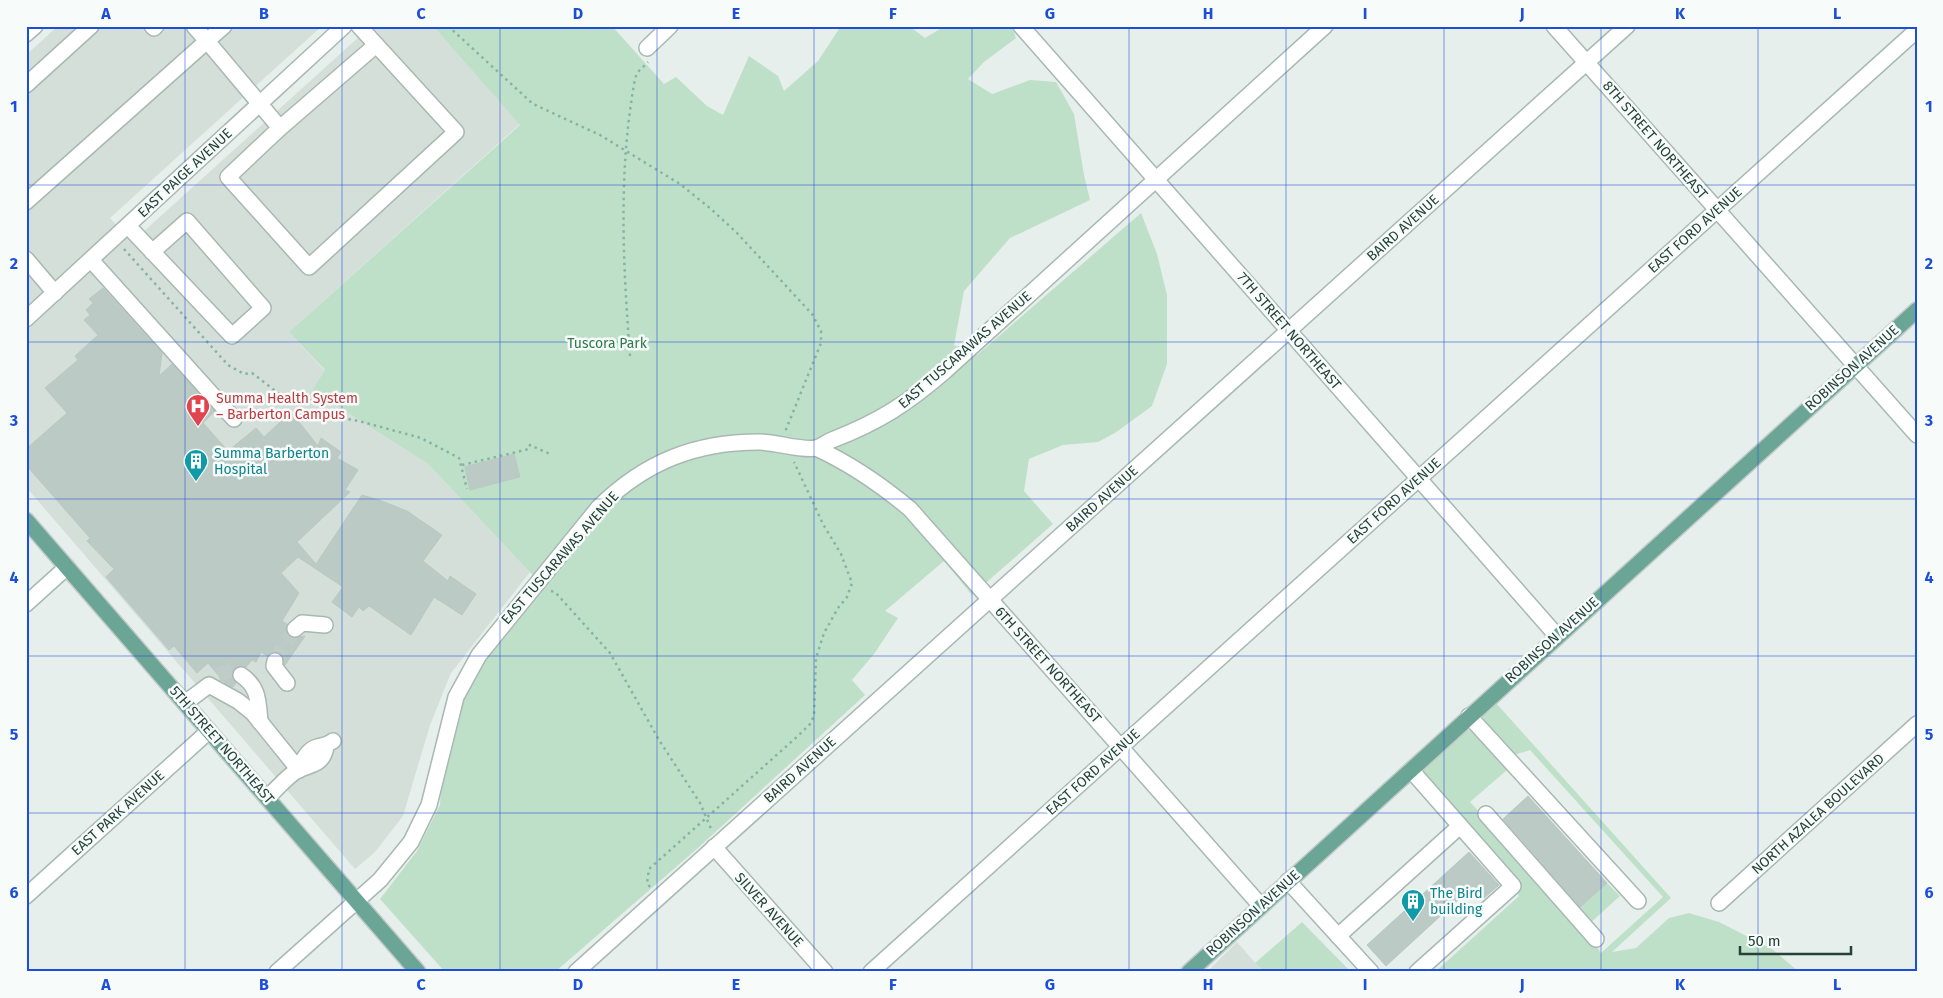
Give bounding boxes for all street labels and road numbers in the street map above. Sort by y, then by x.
street label: 8TH STREET NORTHEAST [1599,77,1711,203]
street label: EAST PAIGE AVENUE [134,125,236,221]
street label: EAST FORD AVENUE [1644,183,1746,277]
street label: BAIRD AVENUE [1363,191,1443,265]
street label: 7TH STREET NORTHEAST [1233,269,1345,394]
street label: EAST TUSCARAWAS AVENUE [895,288,1035,412]
street label: ROBINSON AVENUE [1802,321,1902,415]
street label: EAST FORD AVENUE [1343,454,1445,548]
street label: BAIRD AVENUE [1062,462,1142,536]
street label: EAST TUSCARAWAS AVENUE [498,488,622,628]
street label: ROBINSON AVENUE [1502,593,1602,687]
street label: 6TH STREET NORTHEAST [991,603,1105,727]
street label: 5TH STREET NORTHEAST [166,683,278,808]
street label: EAST FORD AVENUE [1042,725,1144,819]
street label: BAIRD AVENUE [760,733,840,807]
street label: NORTH AZALEA BOULEVARD [1748,750,1888,878]
street label: EAST PARK AVENUE [68,767,168,859]
street label: ROBINSON AVENUE [1203,866,1303,960]
street label: SILVER AVENUE [731,869,807,951]

